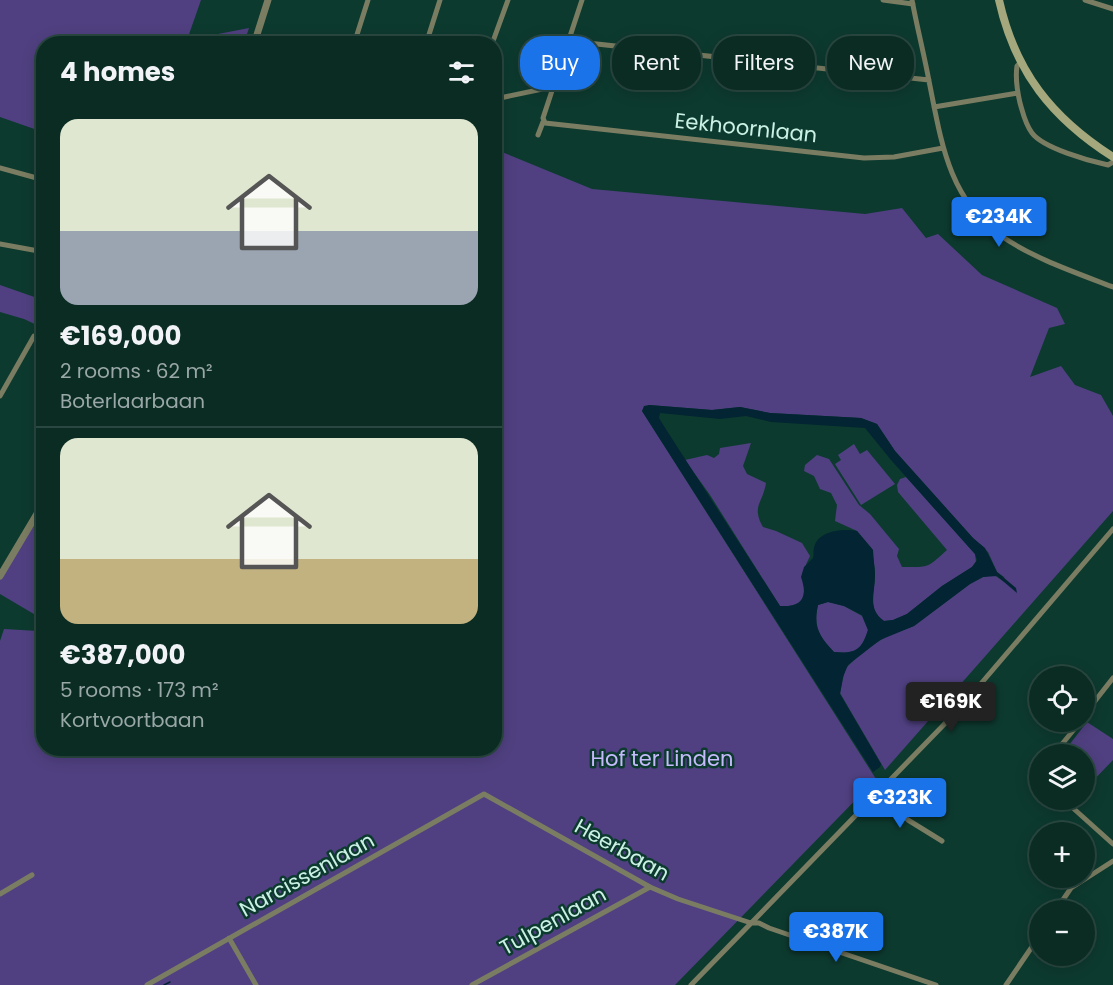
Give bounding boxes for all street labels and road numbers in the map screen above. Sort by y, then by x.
street label: Eekhoornlaan [673,106,819,149]
street label: Heerbaan [570,812,675,888]
street label: Narcissenlaan [234,825,379,924]
street label: Tulpenlaan [494,879,611,962]

